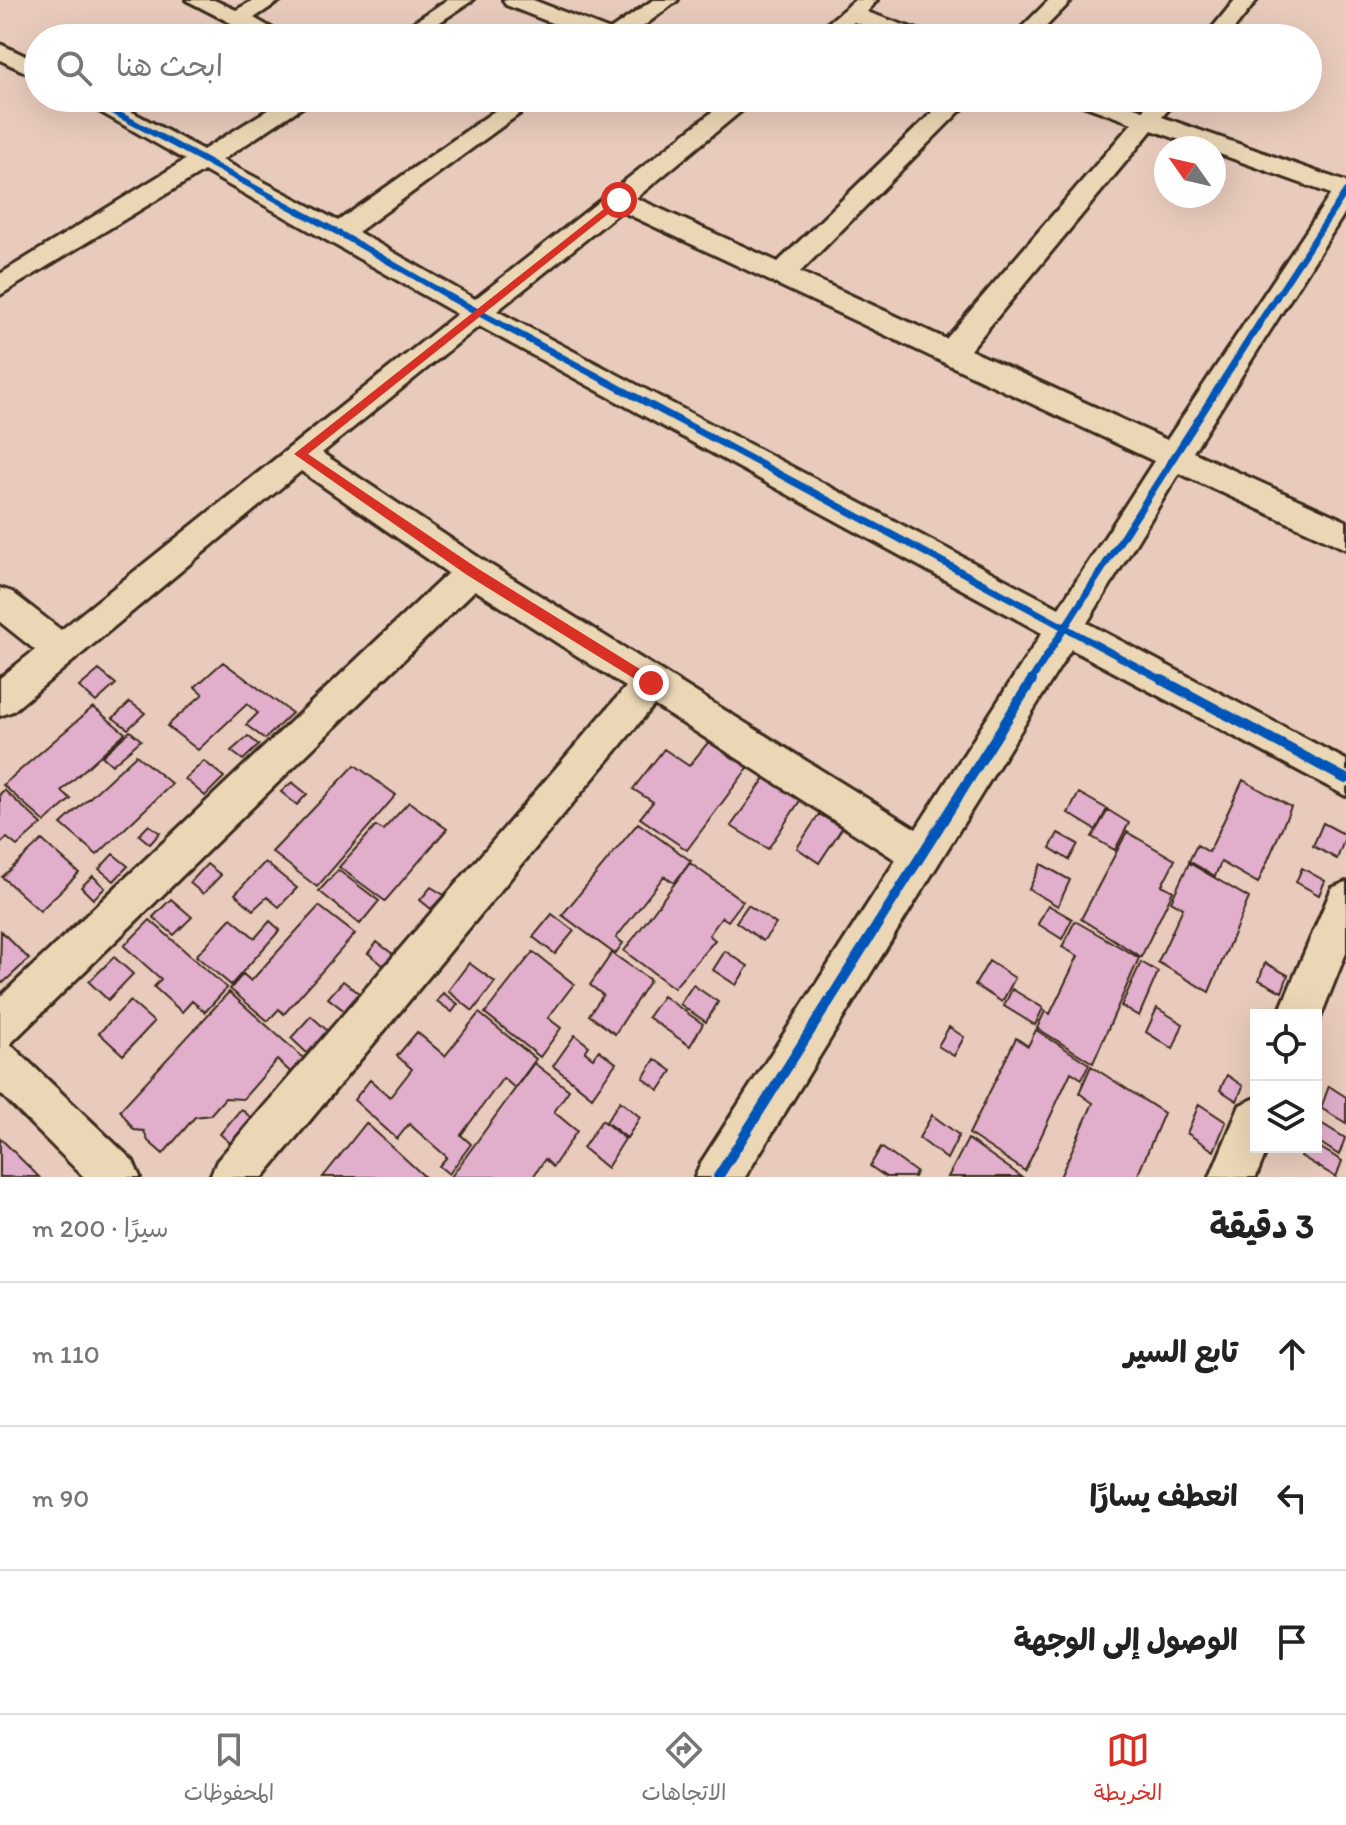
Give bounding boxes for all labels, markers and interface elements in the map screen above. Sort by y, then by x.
search box [24,24,1322,112]
icon: search [52,46,96,90]
text: ابحث هنا [116,47,223,84]
north arrow [1154,136,1226,208]
route start [601,182,637,218]
route end [633,665,669,701]
map controls [1250,1009,1322,1153]
button: locate [1250,1009,1322,1081]
button: layers [1250,1081,1322,1153]
text: 3 دقيقة [1209,1206,1314,1247]
text: سيرًا · 200 m [32,1212,169,1244]
icon: ahead [1270,1332,1314,1376]
text: تابع السير [1124,1333,1238,1370]
text: 110 m [32,1338,100,1370]
icon: left [1270,1476,1314,1520]
text: انعطف يسارًا [1089,1477,1238,1514]
text: 90 m [32,1482,89,1514]
icon: arrive [1270,1620,1314,1664]
text: الوصول إلى الوجهة [1014,1621,1238,1658]
tab: المحفوظات [184,1728,274,1812]
tab: الاتجاهات [642,1728,726,1812]
tab: الخريطة [1094,1728,1162,1812]

